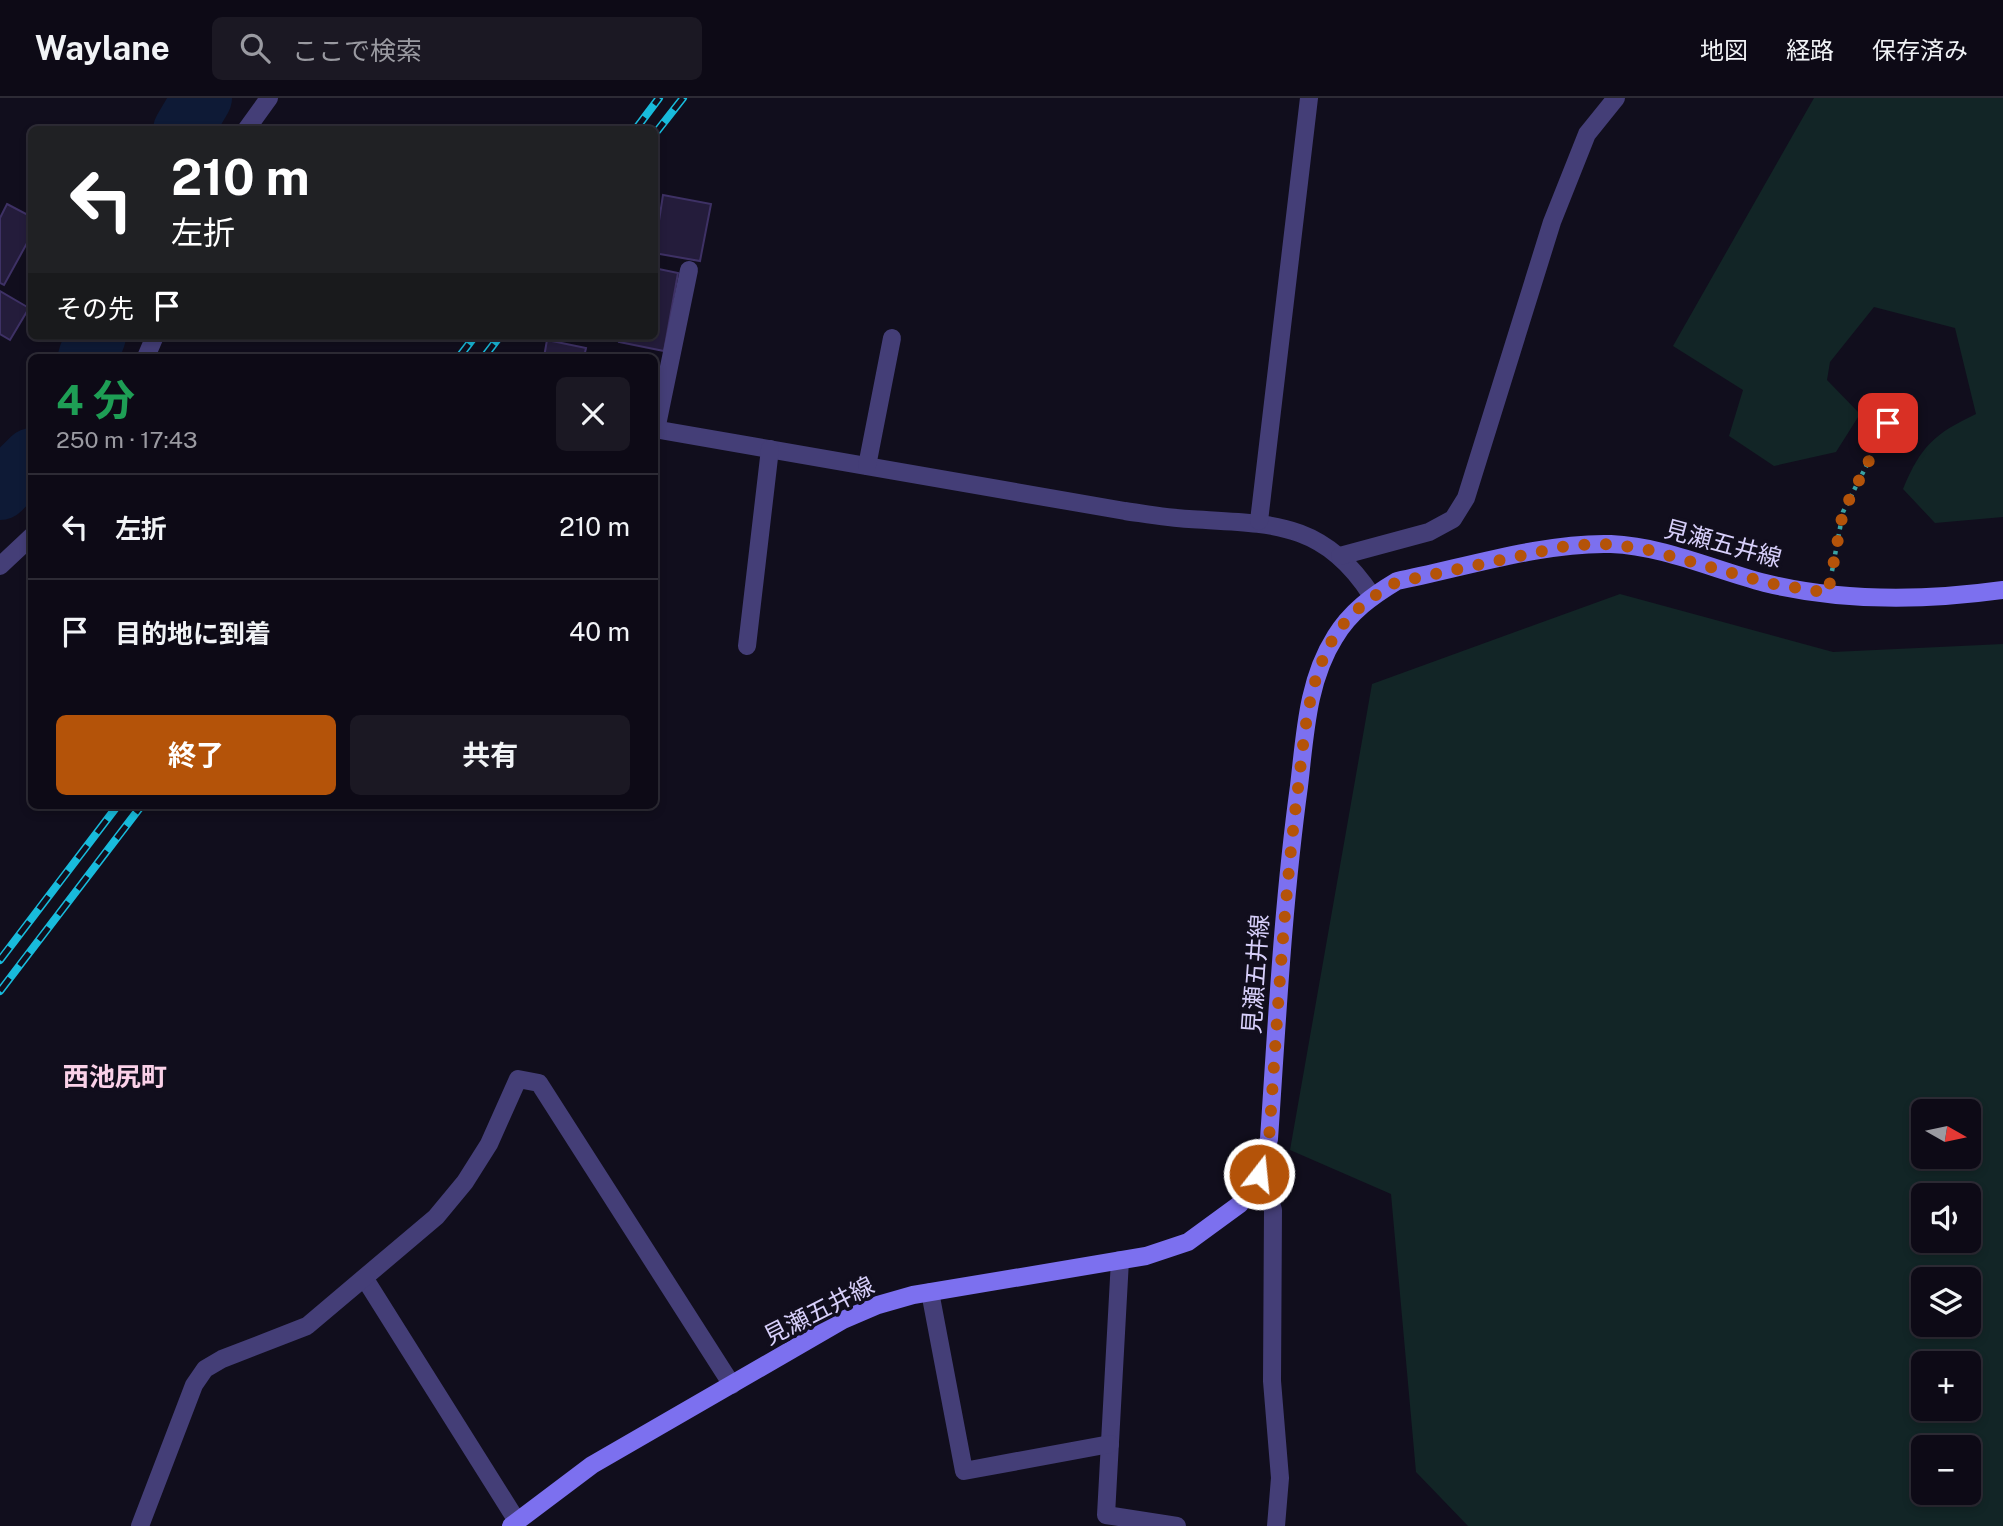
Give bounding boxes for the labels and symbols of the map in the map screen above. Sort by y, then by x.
pin [1858,393,1918,453]
street label: 見瀬五井線 [1662,514,1785,572]
street label: 見瀬五井線 [1237,913,1273,1035]
district label: 西池尻町 [63,1061,167,1092]
north arrow [1911,1099,1981,1169]
position arrow [1222,1137,1296,1211]
street label: 見瀬五井線 [759,1270,878,1350]

